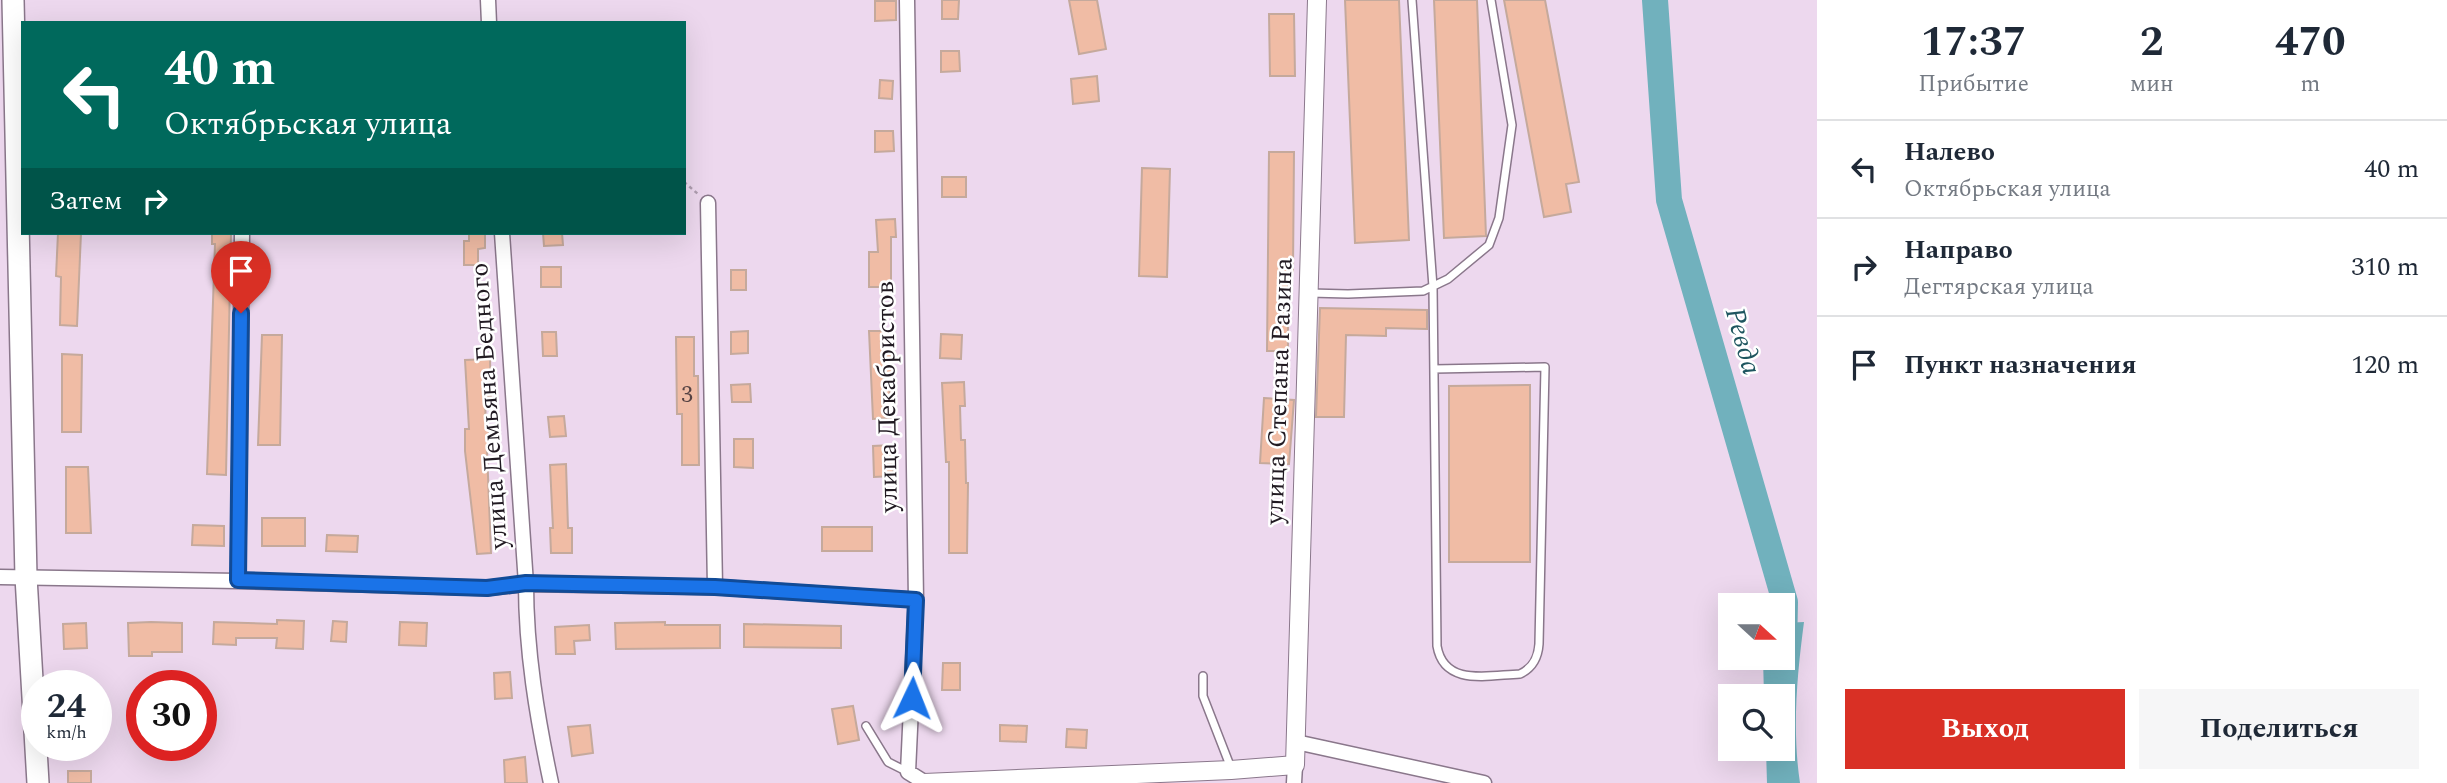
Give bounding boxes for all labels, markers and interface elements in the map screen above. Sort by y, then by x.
text: 17:37 [1921,11,2026,74]
text: 2 [2140,11,2164,74]
text: 470 [2275,11,2346,74]
text: 40 m [164,32,275,107]
icon: left [49,49,140,140]
text: Прибытие [1918,67,2029,102]
text: мин [2130,67,2174,102]
text: m [2300,67,2320,102]
text: Октябрьская улица [164,100,452,149]
text: Налево [1904,132,1995,172]
text: 40 m [2364,149,2419,189]
icon: left [1845,150,1883,188]
text: Октябрьская улица [1904,172,2111,207]
text: Затем [49,181,122,221]
icon: right [136,182,174,220]
text: Направо [1904,230,2013,270]
pin [211,241,271,313]
text: 310 m [2351,247,2419,287]
icon: right [1845,248,1883,286]
icon: arrive [222,252,260,290]
street label: улица Степана Разина [1254,257,1304,526]
street label: улица Демьяна Бедного [459,261,519,552]
text: Дегтярская улица [1904,270,2094,305]
street label: улица Декабристов [865,281,909,514]
water label: Ревда [1713,302,1773,380]
text: Пункт назначения [1904,345,2137,385]
text: 120 m [2351,345,2419,385]
icon: arrive [1845,346,1883,384]
house number: 3 [681,378,693,413]
north arrow [1718,593,1796,670]
map controls [1718,593,1795,761]
position arrow [875,661,949,735]
speed limit sign: 30 [126,670,217,761]
text: 24 [47,680,86,733]
button: search [1718,684,1795,761]
button: Выход [1845,689,2125,769]
button: Поделиться [2139,689,2419,769]
text: km/h [46,719,87,746]

